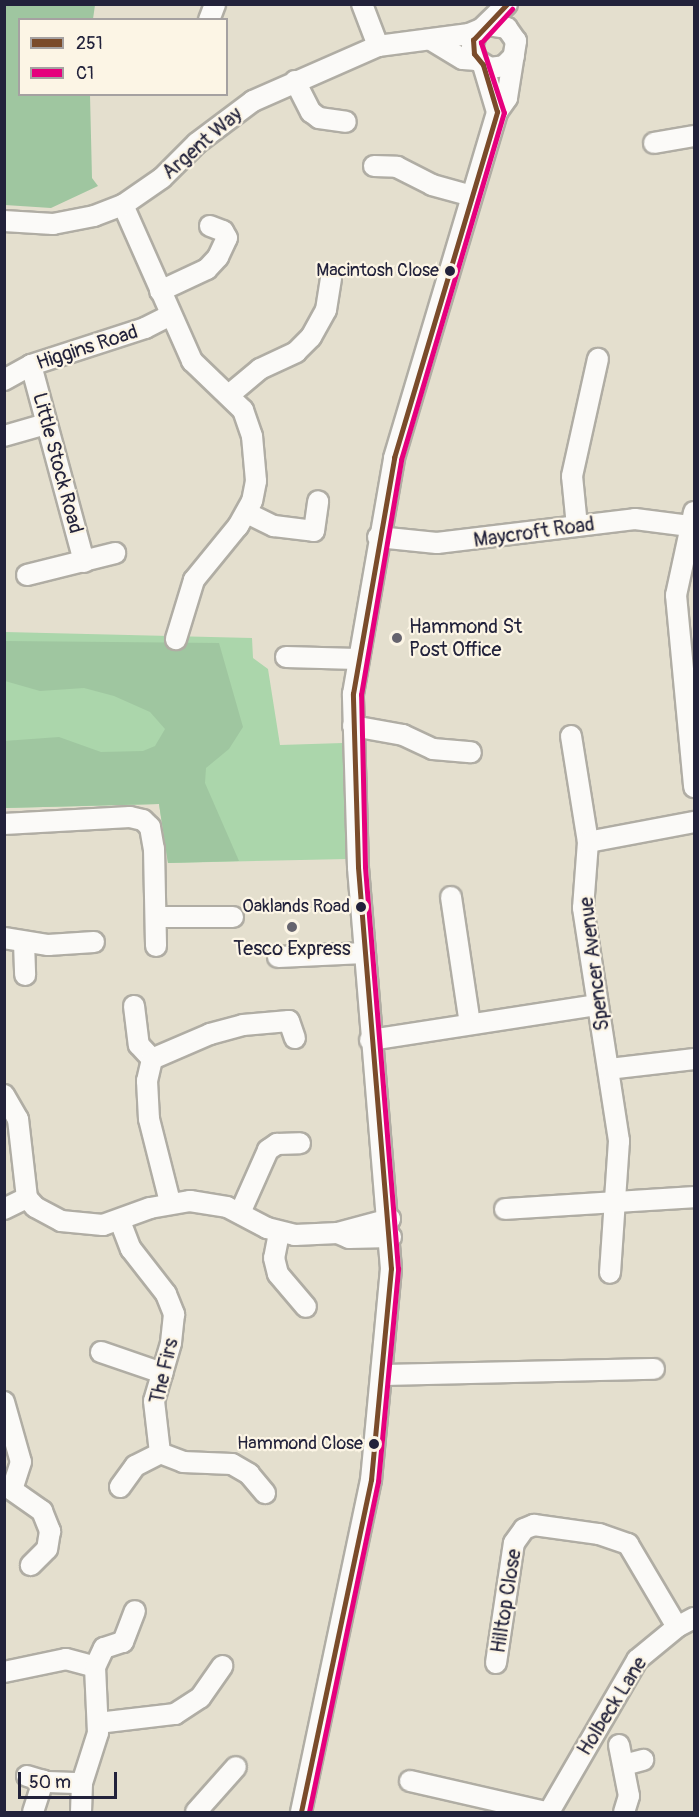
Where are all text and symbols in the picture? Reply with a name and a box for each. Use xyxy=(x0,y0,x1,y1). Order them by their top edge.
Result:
legend xyxy=(18,18,228,96)
text: 251 xyxy=(76,32,103,55)
text: C1 xyxy=(76,62,94,85)
street label: Argent Way xyxy=(157,102,247,184)
place label: Macintosh Close xyxy=(316,260,439,282)
marker: Macintosh Close xyxy=(444,265,456,277)
street label: Higgins Road xyxy=(33,319,141,375)
street label: Little Stock Road xyxy=(28,390,88,536)
street label: Maycroft Road xyxy=(472,512,596,552)
place label: Hammond St Post Office xyxy=(409,614,522,661)
marker: Hammond St Post Office xyxy=(390,631,404,645)
place label: Oaklands Road xyxy=(242,896,350,918)
street label: Spencer Avenue xyxy=(574,896,614,1032)
marker: Oaklands Road xyxy=(355,901,367,913)
marker: Tesco Express xyxy=(285,920,299,934)
place label: Tesco Express xyxy=(233,936,351,960)
street label: The Firs xyxy=(145,1336,183,1406)
place label: Hammond Close xyxy=(237,1433,363,1455)
marker: Hammond Close xyxy=(368,1438,380,1450)
street label: Hilltop Close xyxy=(486,1547,526,1655)
street label: Holbeck Lane xyxy=(572,1652,652,1760)
scale bar xyxy=(21,1760,120,1798)
text: 50 m xyxy=(29,1771,71,1794)

